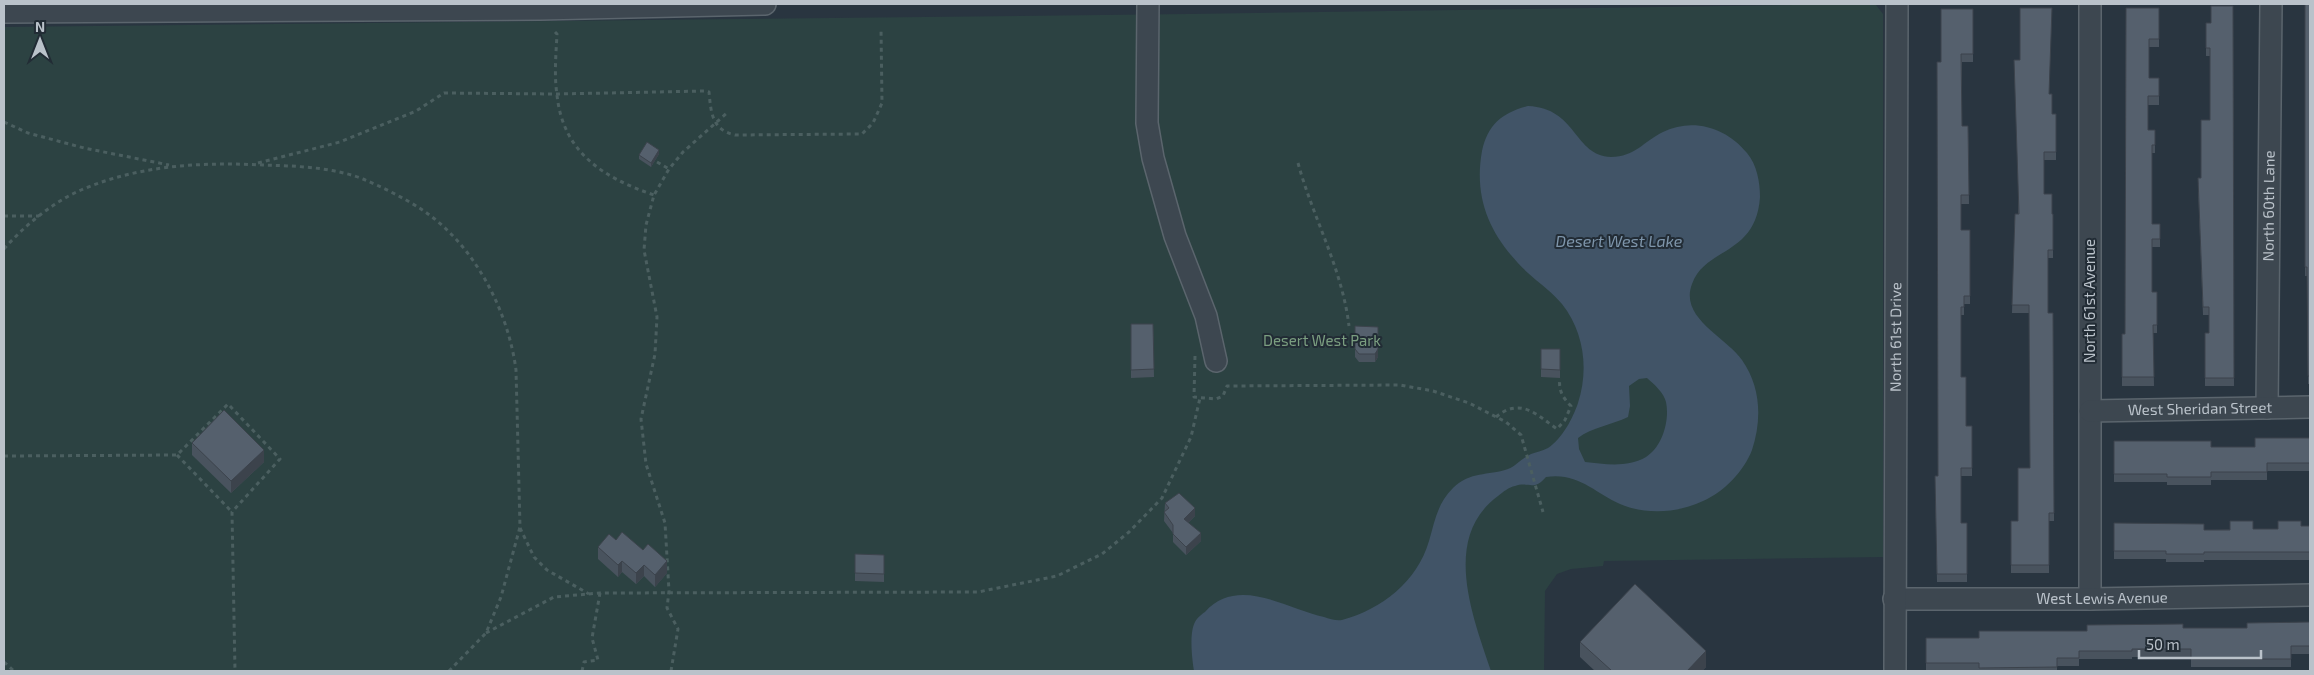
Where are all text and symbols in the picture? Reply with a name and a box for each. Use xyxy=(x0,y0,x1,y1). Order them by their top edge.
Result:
north arrow xyxy=(15,15,65,65)
text: N xyxy=(35,18,45,35)
street label: North 60th Lane xyxy=(2258,150,2278,262)
water label: Desert West Lake xyxy=(1556,231,1683,250)
street label: North 61st Avenue xyxy=(2080,239,2098,363)
street label: North 61st Drive xyxy=(1886,282,1904,392)
park label: Desert West Park xyxy=(1263,331,1381,349)
street label: West Sheridan Street xyxy=(2128,398,2273,418)
street label: West Lewis Avenue xyxy=(2036,588,2168,607)
scale bar xyxy=(2139,628,2262,660)
text: 50 m xyxy=(2146,635,2180,653)

